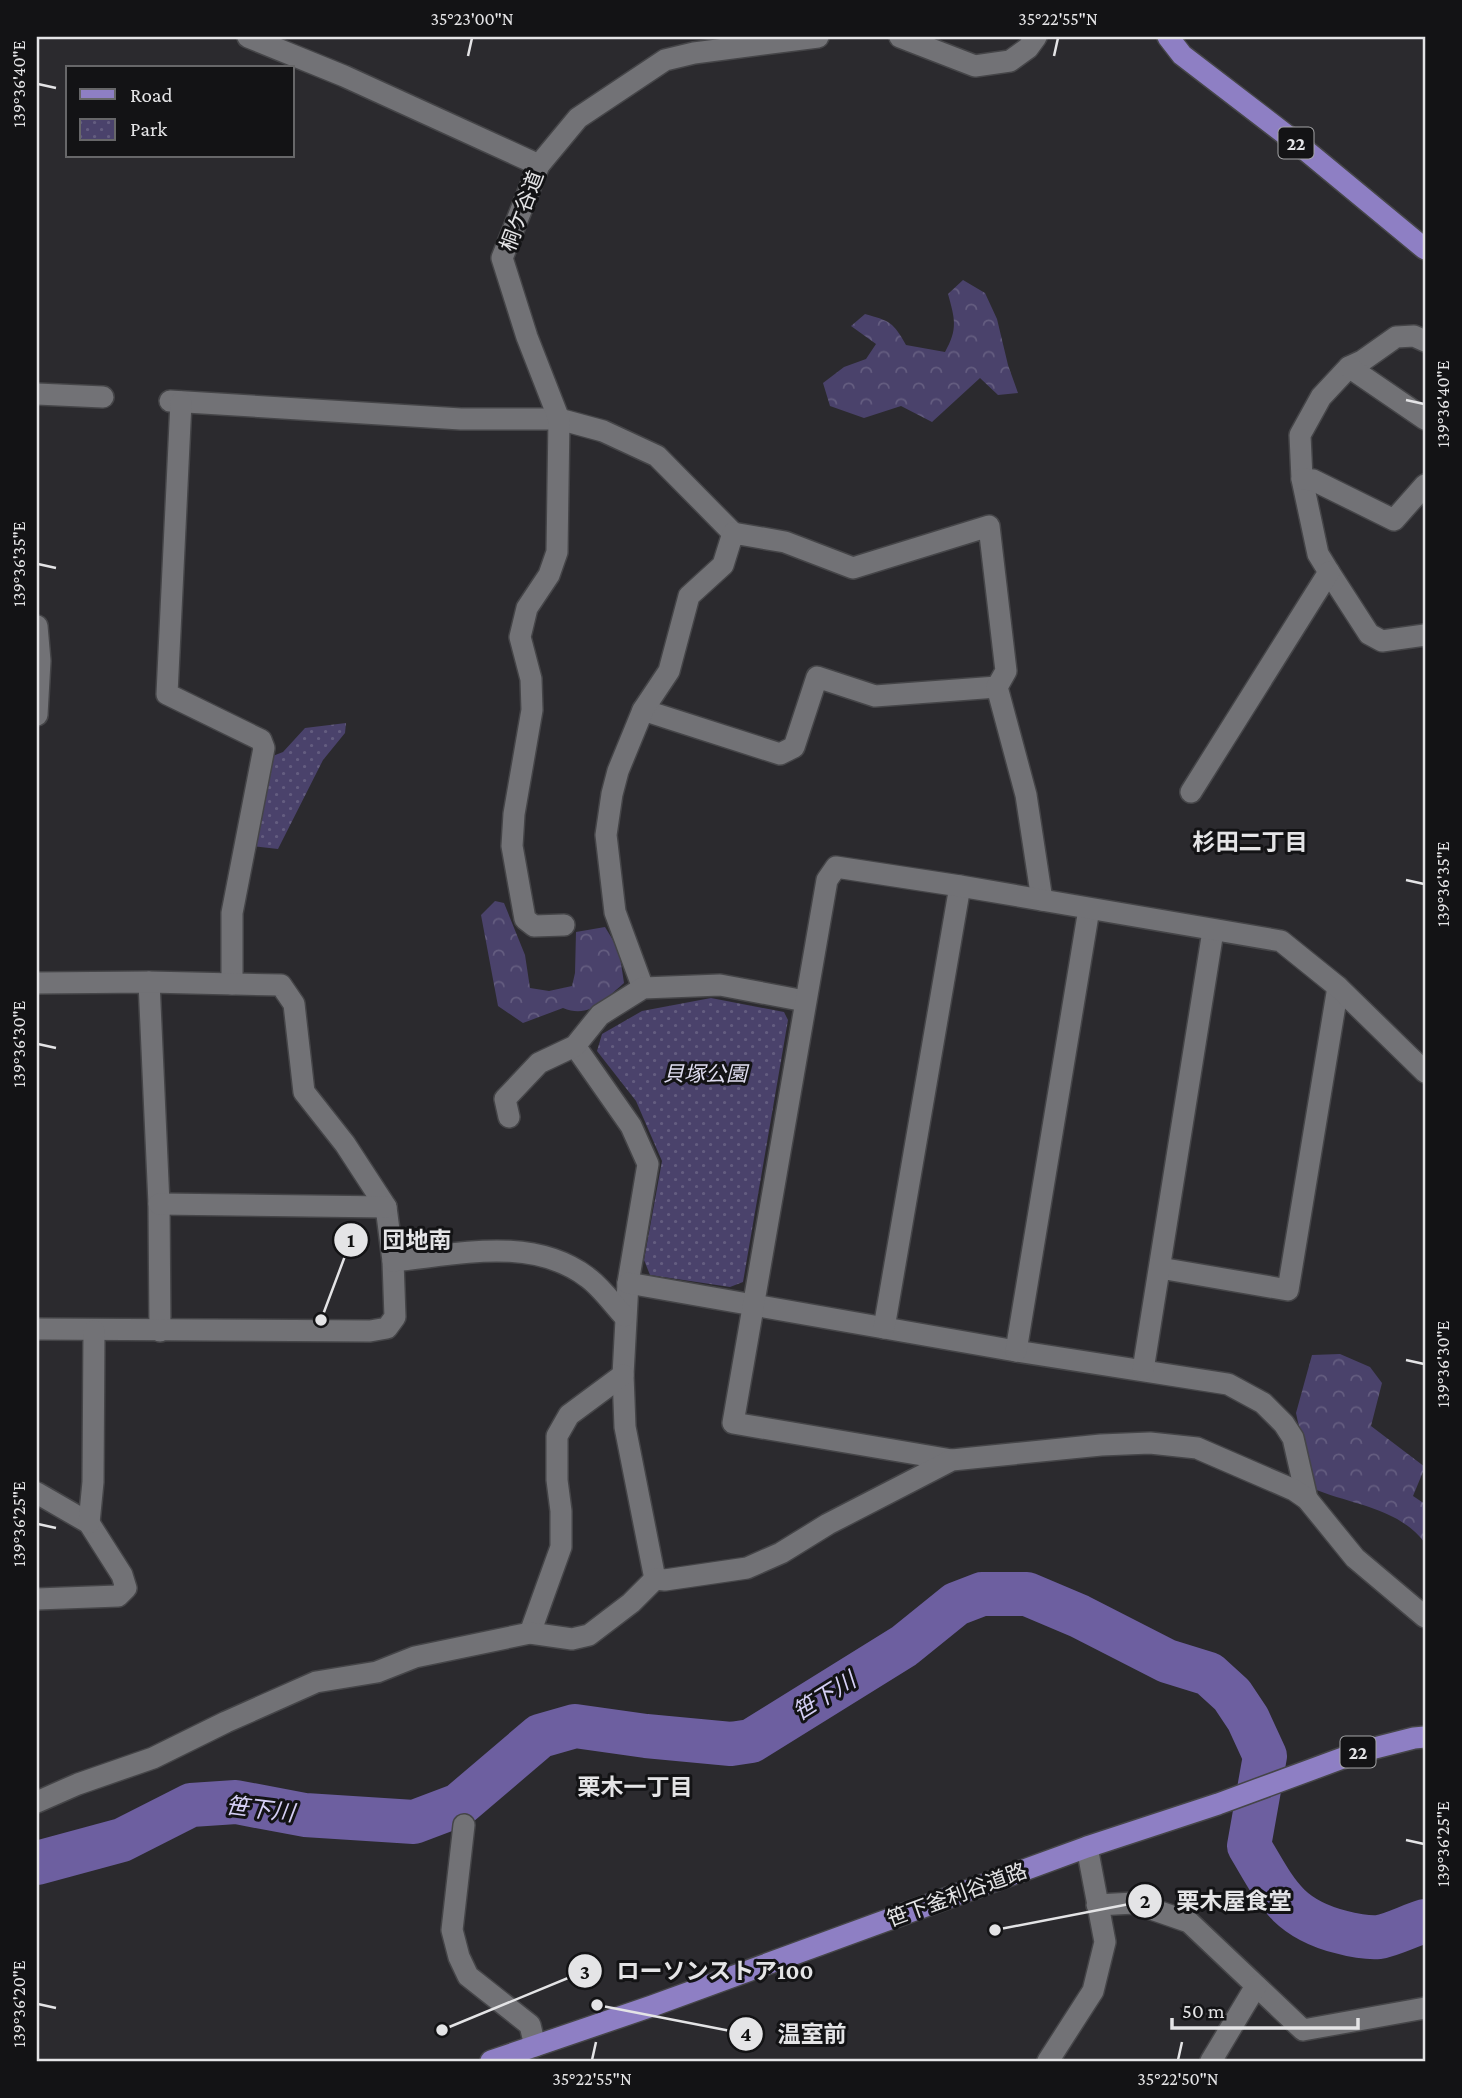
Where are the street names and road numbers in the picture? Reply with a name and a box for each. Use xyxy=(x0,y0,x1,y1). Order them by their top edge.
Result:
road number: 22 xyxy=(1278,127,1314,158)
street label: 桐ケ谷道 xyxy=(496,167,548,255)
road number: 22 xyxy=(1340,1736,1376,1768)
street label: 笹下釜利谷道路 xyxy=(884,1859,1030,1931)

